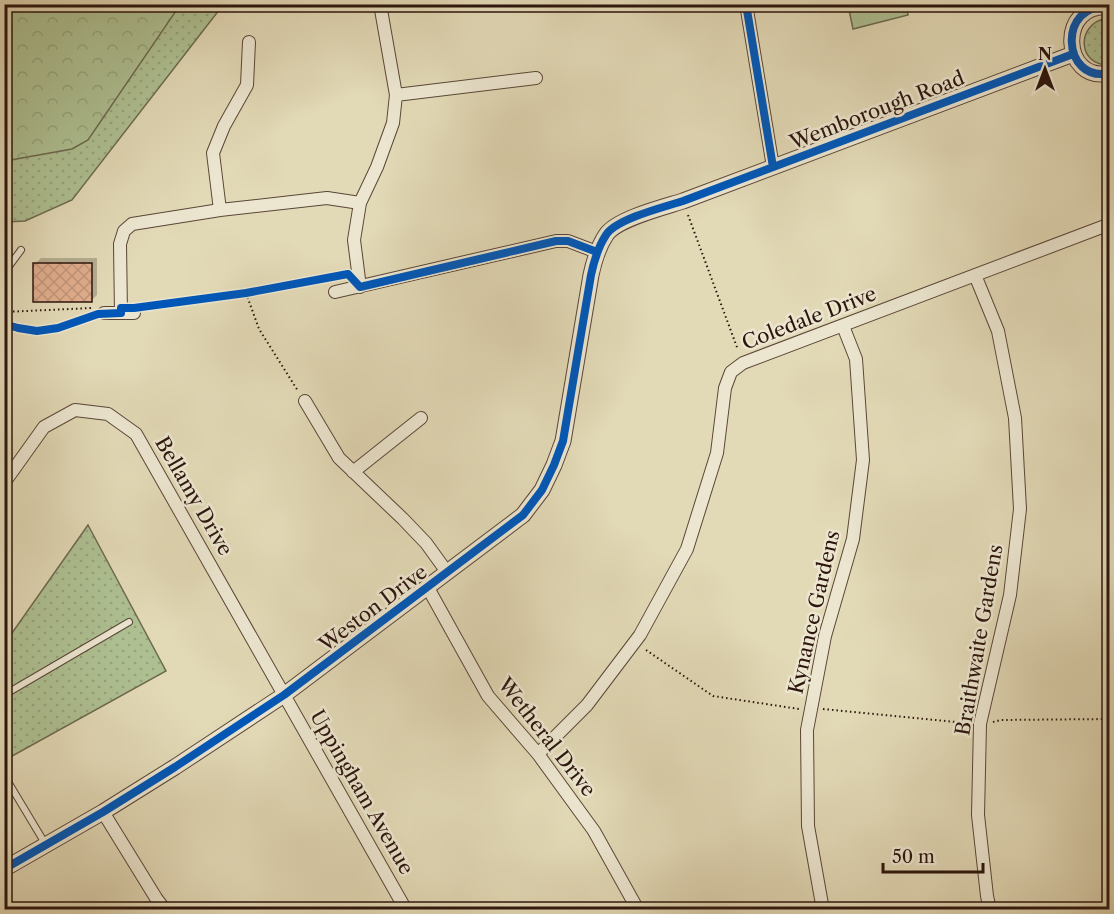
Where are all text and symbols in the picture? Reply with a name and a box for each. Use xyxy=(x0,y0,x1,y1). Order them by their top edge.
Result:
north arrow xyxy=(1015,39,1075,99)
text: N xyxy=(1038,44,1052,64)
street label: Wemborough Road xyxy=(785,66,968,155)
street label: Coledale Drive xyxy=(738,281,880,355)
street label: Bellamy Drive xyxy=(150,432,238,560)
street label: Kynance Gardens xyxy=(784,528,844,696)
street label: Braithwaite Gardens xyxy=(950,543,1008,737)
street label: Weston Drive xyxy=(313,560,432,657)
street label: Wetheral Drive xyxy=(493,672,601,801)
street label: Uppingham Avenue xyxy=(305,705,419,879)
scale bar xyxy=(883,836,984,874)
text: 50 m xyxy=(892,846,935,868)

